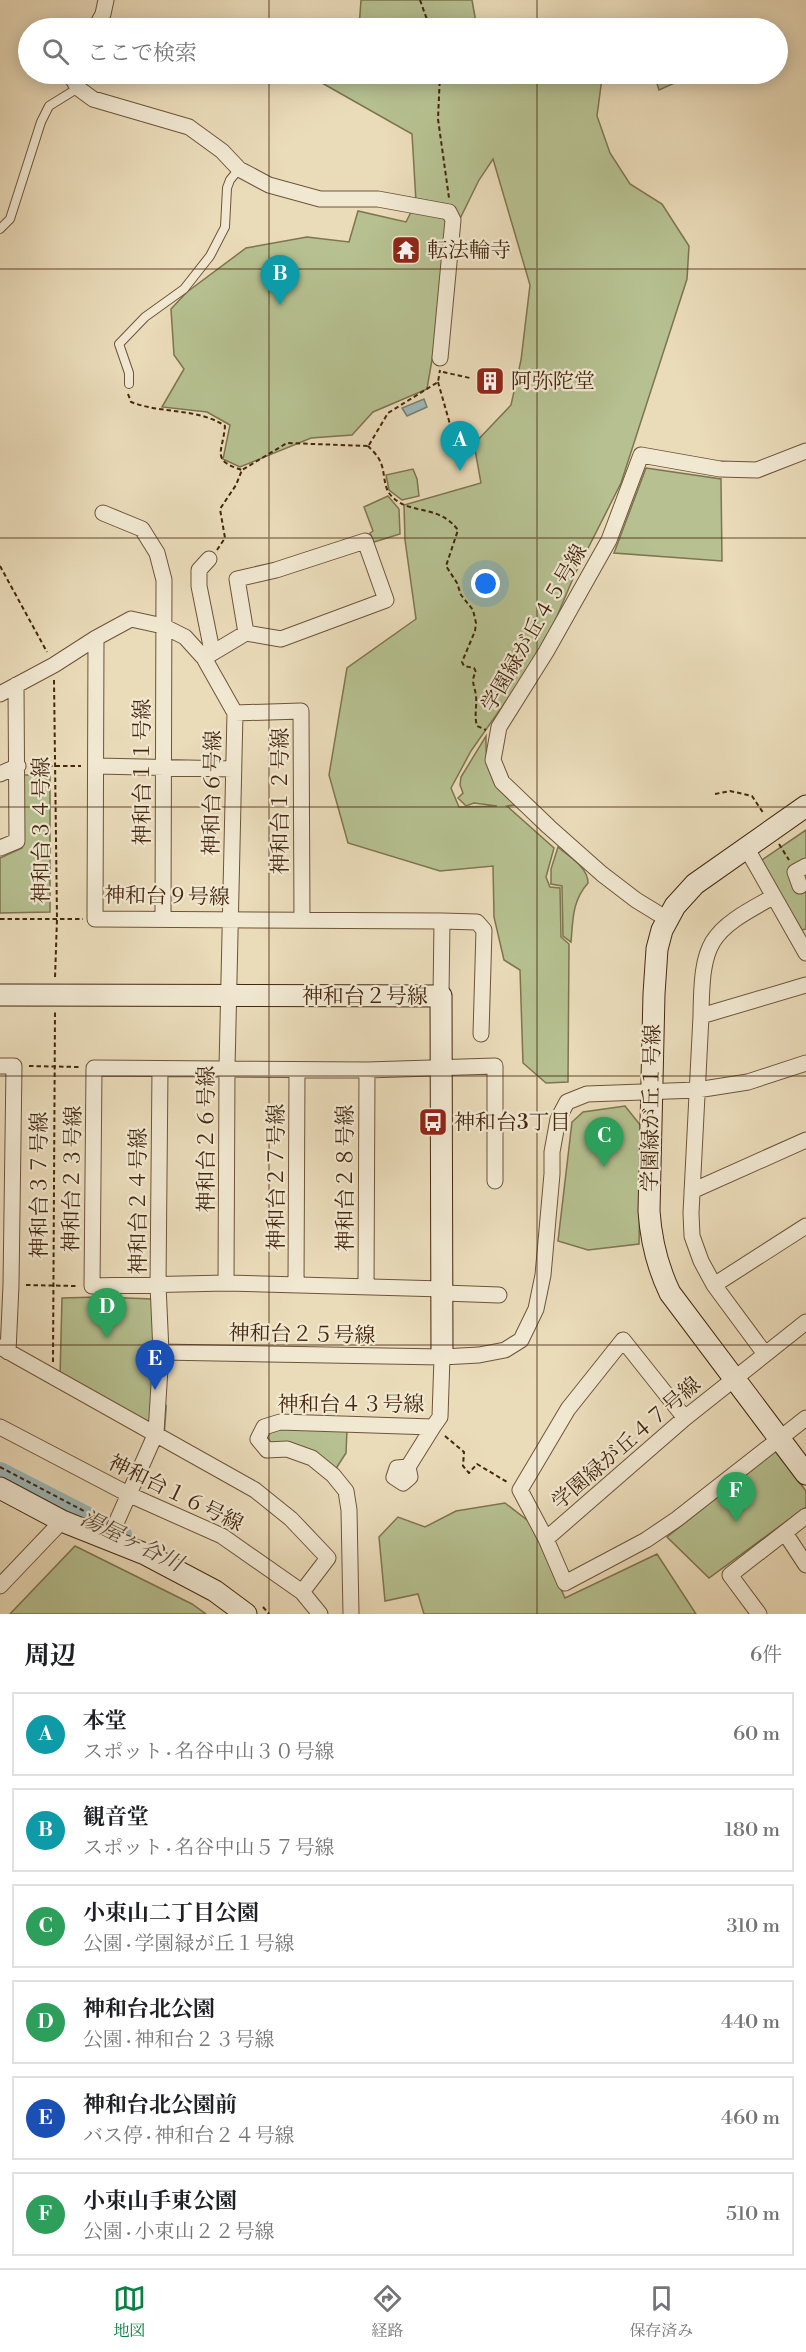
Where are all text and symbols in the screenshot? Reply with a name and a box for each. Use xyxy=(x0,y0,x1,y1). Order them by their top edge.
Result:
search box xyxy=(18,18,788,84)
icon: search xyxy=(39,35,72,68)
text: ここで検索 xyxy=(87,40,197,67)
temple icon: 転法輪寺 xyxy=(390,234,422,266)
place label: 転法輪寺 xyxy=(427,238,511,264)
pin: B xyxy=(260,256,300,305)
building icon: 阿弥陀堂 xyxy=(474,365,506,397)
place label: 阿弥陀堂 xyxy=(511,369,595,395)
pin: A xyxy=(440,422,480,471)
street label: 学園緑が丘４５号線 xyxy=(476,540,593,717)
your location xyxy=(471,569,500,598)
street label: 神和台１１号線 xyxy=(130,699,156,846)
street label: 神和台１２号線 xyxy=(268,728,294,875)
street label: 神和台６号線 xyxy=(199,730,227,856)
street label: 神和台３４号線 xyxy=(29,757,55,904)
street label: 神和台９号線 xyxy=(104,883,230,911)
street label: 神和台２号線 xyxy=(302,984,428,1010)
street label: 学園緑が丘１号線 xyxy=(638,1024,666,1192)
street label: 神和台２６号線 xyxy=(194,1066,220,1213)
street label: 神和台２７号線 xyxy=(264,1104,290,1251)
street label: 神和台２３号線 xyxy=(59,1105,87,1253)
street label: 神和台２８号線 xyxy=(333,1105,359,1252)
bus stop icon: 神和台3丁目 xyxy=(417,1106,449,1138)
place label: 神和台3丁目 xyxy=(454,1110,571,1136)
street label: 神和台３７号線 xyxy=(27,1112,53,1259)
pin: C xyxy=(584,1118,624,1167)
street label: 神和台２４号線 xyxy=(126,1128,152,1275)
pin: D xyxy=(88,1288,126,1338)
street label: 神和台２５号線 xyxy=(228,1321,376,1349)
pin: E xyxy=(136,1340,174,1390)
street label: 学園緑が丘４７号線 xyxy=(547,1372,707,1516)
street label: 神和台４３号線 xyxy=(278,1392,425,1418)
street label: 神和台１６号線 xyxy=(104,1450,247,1538)
pin: F xyxy=(716,1472,756,1522)
water label: 湯屋ヶ谷川 xyxy=(76,1505,188,1578)
text: 周辺 xyxy=(24,1640,76,1672)
text: 6件 xyxy=(750,1643,782,1668)
text: 本堂 xyxy=(83,1708,127,1735)
text: A xyxy=(38,1722,53,1747)
text: 60 m xyxy=(733,1722,780,1747)
text: スポット · 名谷中山３０号線 xyxy=(83,1740,335,1765)
text: 観音堂 xyxy=(83,1804,149,1831)
text: B xyxy=(38,1818,53,1843)
text: 180 m xyxy=(725,1818,780,1843)
text: スポット · 名谷中山５７号線 xyxy=(83,1836,335,1861)
text: 小束山二丁目公園 xyxy=(83,1900,259,1927)
text: C xyxy=(38,1914,53,1939)
text: 310 m xyxy=(727,1914,780,1939)
text: 公園 · 学園緑が丘１号線 xyxy=(83,1932,295,1957)
text: 神和台北公園 xyxy=(83,1996,215,2023)
text: D xyxy=(38,2010,53,2035)
text: 440 m xyxy=(721,2010,780,2035)
text: 公園 · 神和台２３号線 xyxy=(83,2028,275,2053)
text: 神和台北公園前 xyxy=(83,2092,237,2119)
text: E xyxy=(39,2106,52,2131)
text: 460 m xyxy=(721,2106,780,2131)
text: バス停 · 神和台２４号線 xyxy=(83,2124,295,2149)
text: 小束山手東公園 xyxy=(83,2188,237,2215)
text: F xyxy=(38,2202,53,2227)
text: 510 m xyxy=(726,2202,780,2227)
text: 公園 · 小束山２２号線 xyxy=(83,2220,275,2245)
tab: 地図 xyxy=(113,2282,146,2341)
tab: 経路 xyxy=(371,2282,404,2341)
tab: 保存済み xyxy=(629,2282,693,2341)

